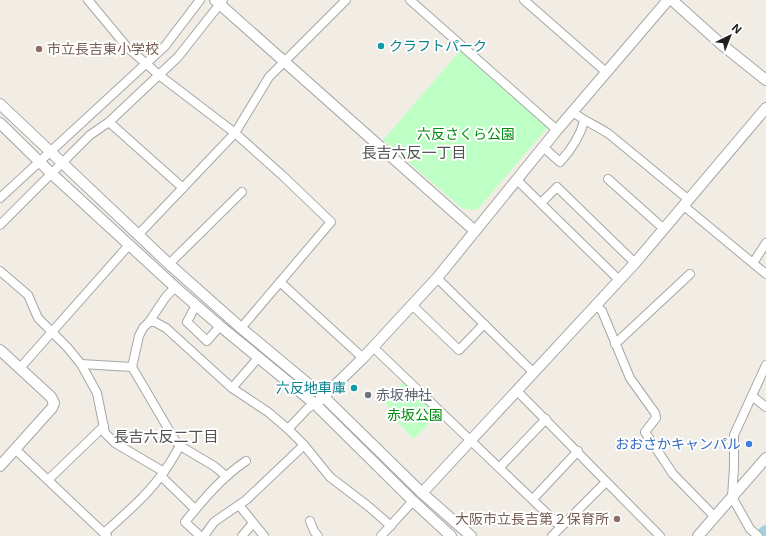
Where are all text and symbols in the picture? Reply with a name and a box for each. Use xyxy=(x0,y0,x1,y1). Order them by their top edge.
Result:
north arrow xyxy=(710,16,750,56)
text: N xyxy=(729,21,745,37)
place label: クラフトパーク xyxy=(389,37,487,54)
place label: 市立長吉東小学校 xyxy=(47,40,159,57)
marker: クラフトパーク xyxy=(376,41,386,51)
marker: 市立長吉東小学校 xyxy=(34,44,44,54)
park label: 六反さくら公園 xyxy=(417,125,515,142)
district label: 長吉六反一丁目 xyxy=(361,143,467,162)
place label: 六反地車庫 xyxy=(276,379,346,396)
marker: 六反地車庫 xyxy=(349,383,359,393)
place label: 赤坂神社 xyxy=(376,386,432,403)
marker: 赤坂神社 xyxy=(363,390,373,400)
park label: 赤坂公園 xyxy=(387,406,443,423)
district label: 長吉六反二丁目 xyxy=(113,427,219,446)
place label: おおさかキャンパル xyxy=(615,435,741,452)
marker: おおさかキャンパル xyxy=(744,439,754,449)
place label: 大阪市立長吉第２保育所 xyxy=(455,510,609,527)
marker: 大阪市立長吉第２保育所 xyxy=(612,514,622,524)

